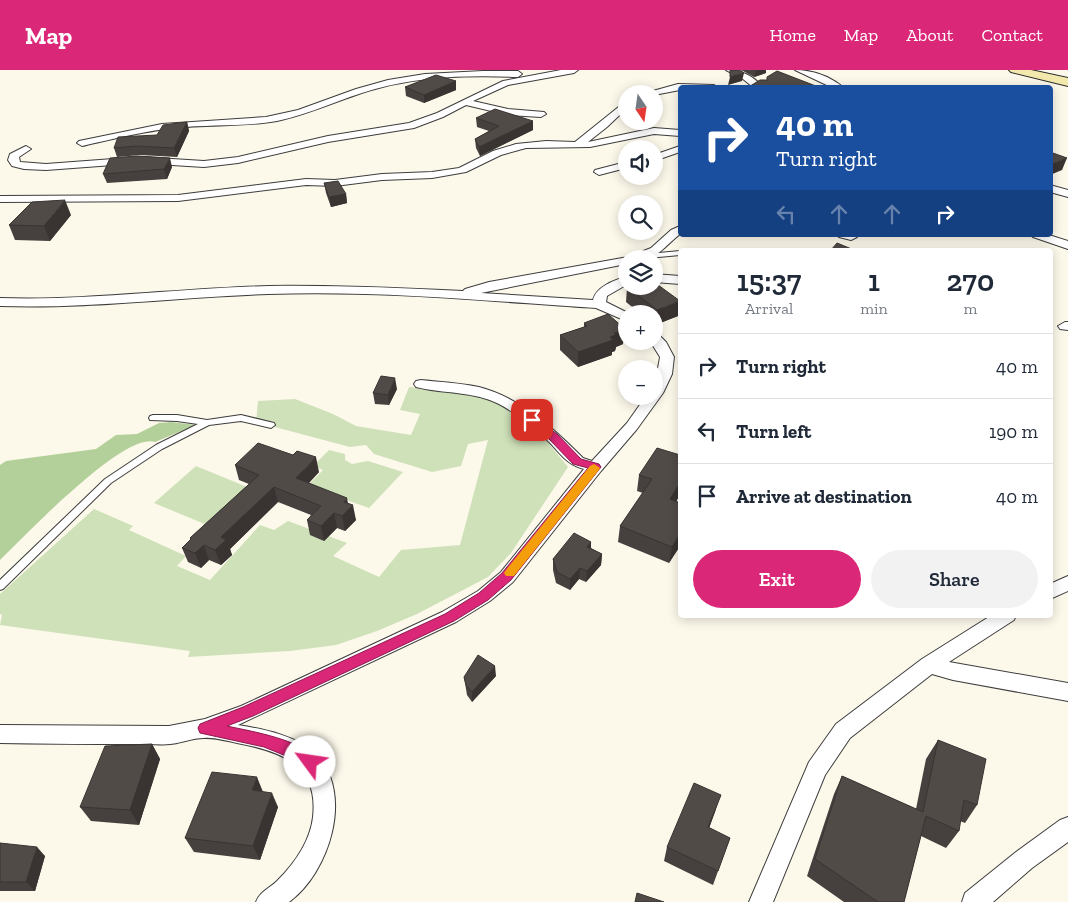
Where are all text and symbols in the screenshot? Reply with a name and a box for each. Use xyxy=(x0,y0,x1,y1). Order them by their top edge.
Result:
text: Map xyxy=(25,21,72,50)
text: Home xyxy=(769,24,816,46)
text: Map xyxy=(844,24,878,46)
text: About xyxy=(906,24,953,46)
text: Contact xyxy=(981,24,1043,46)
north arrow xyxy=(618,85,662,130)
map controls xyxy=(618,85,663,405)
text: 40 m xyxy=(776,103,853,145)
icon: right xyxy=(693,105,758,170)
button: sound xyxy=(618,140,663,185)
text: Turn right xyxy=(776,145,877,172)
button: search xyxy=(618,195,663,240)
icon: left xyxy=(772,200,800,228)
icon: ahead xyxy=(825,200,853,228)
icon: ahead xyxy=(878,200,906,228)
icon: right xyxy=(931,200,959,228)
button: layers xyxy=(618,250,663,295)
text: 15:37 xyxy=(737,263,801,299)
text: 1 xyxy=(868,263,880,299)
text: 270 xyxy=(946,263,994,299)
text: Arrival xyxy=(745,299,793,318)
text: min xyxy=(860,299,888,318)
text: m xyxy=(963,299,977,318)
button: + xyxy=(618,305,663,350)
icon: right xyxy=(693,352,721,380)
text: Turn right xyxy=(736,355,826,378)
text: 40 m xyxy=(996,355,1038,378)
button: − xyxy=(618,360,663,405)
pin xyxy=(511,399,553,441)
icon: arrive xyxy=(518,406,546,434)
icon: left xyxy=(693,417,721,445)
text: Turn left xyxy=(736,420,811,443)
text: 190 m xyxy=(989,420,1038,443)
icon: arrive xyxy=(693,482,721,510)
text: Arrive at destination xyxy=(736,485,912,508)
text: 40 m xyxy=(996,485,1038,508)
button: Exit xyxy=(693,550,861,608)
button: Share xyxy=(871,550,1038,608)
position arrow xyxy=(283,735,335,787)

